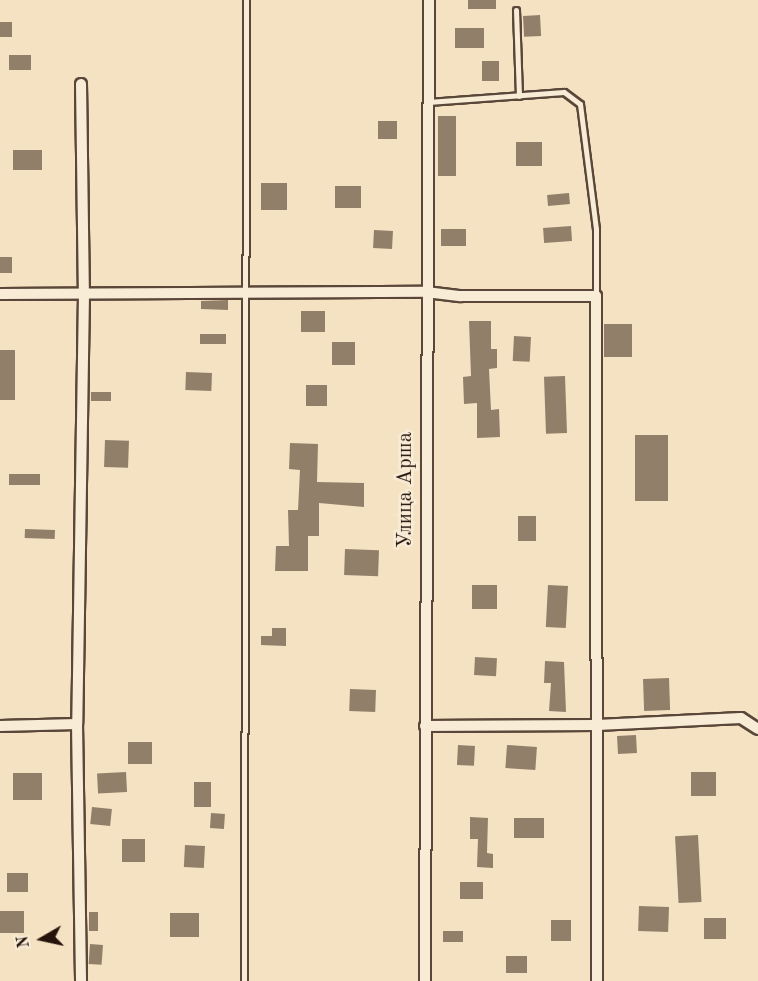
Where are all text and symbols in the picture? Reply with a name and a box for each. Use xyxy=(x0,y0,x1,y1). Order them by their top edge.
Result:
street label: Улица Арша xyxy=(393,432,419,548)
north arrow xyxy=(12,909,72,969)
text: N xyxy=(15,935,33,949)

